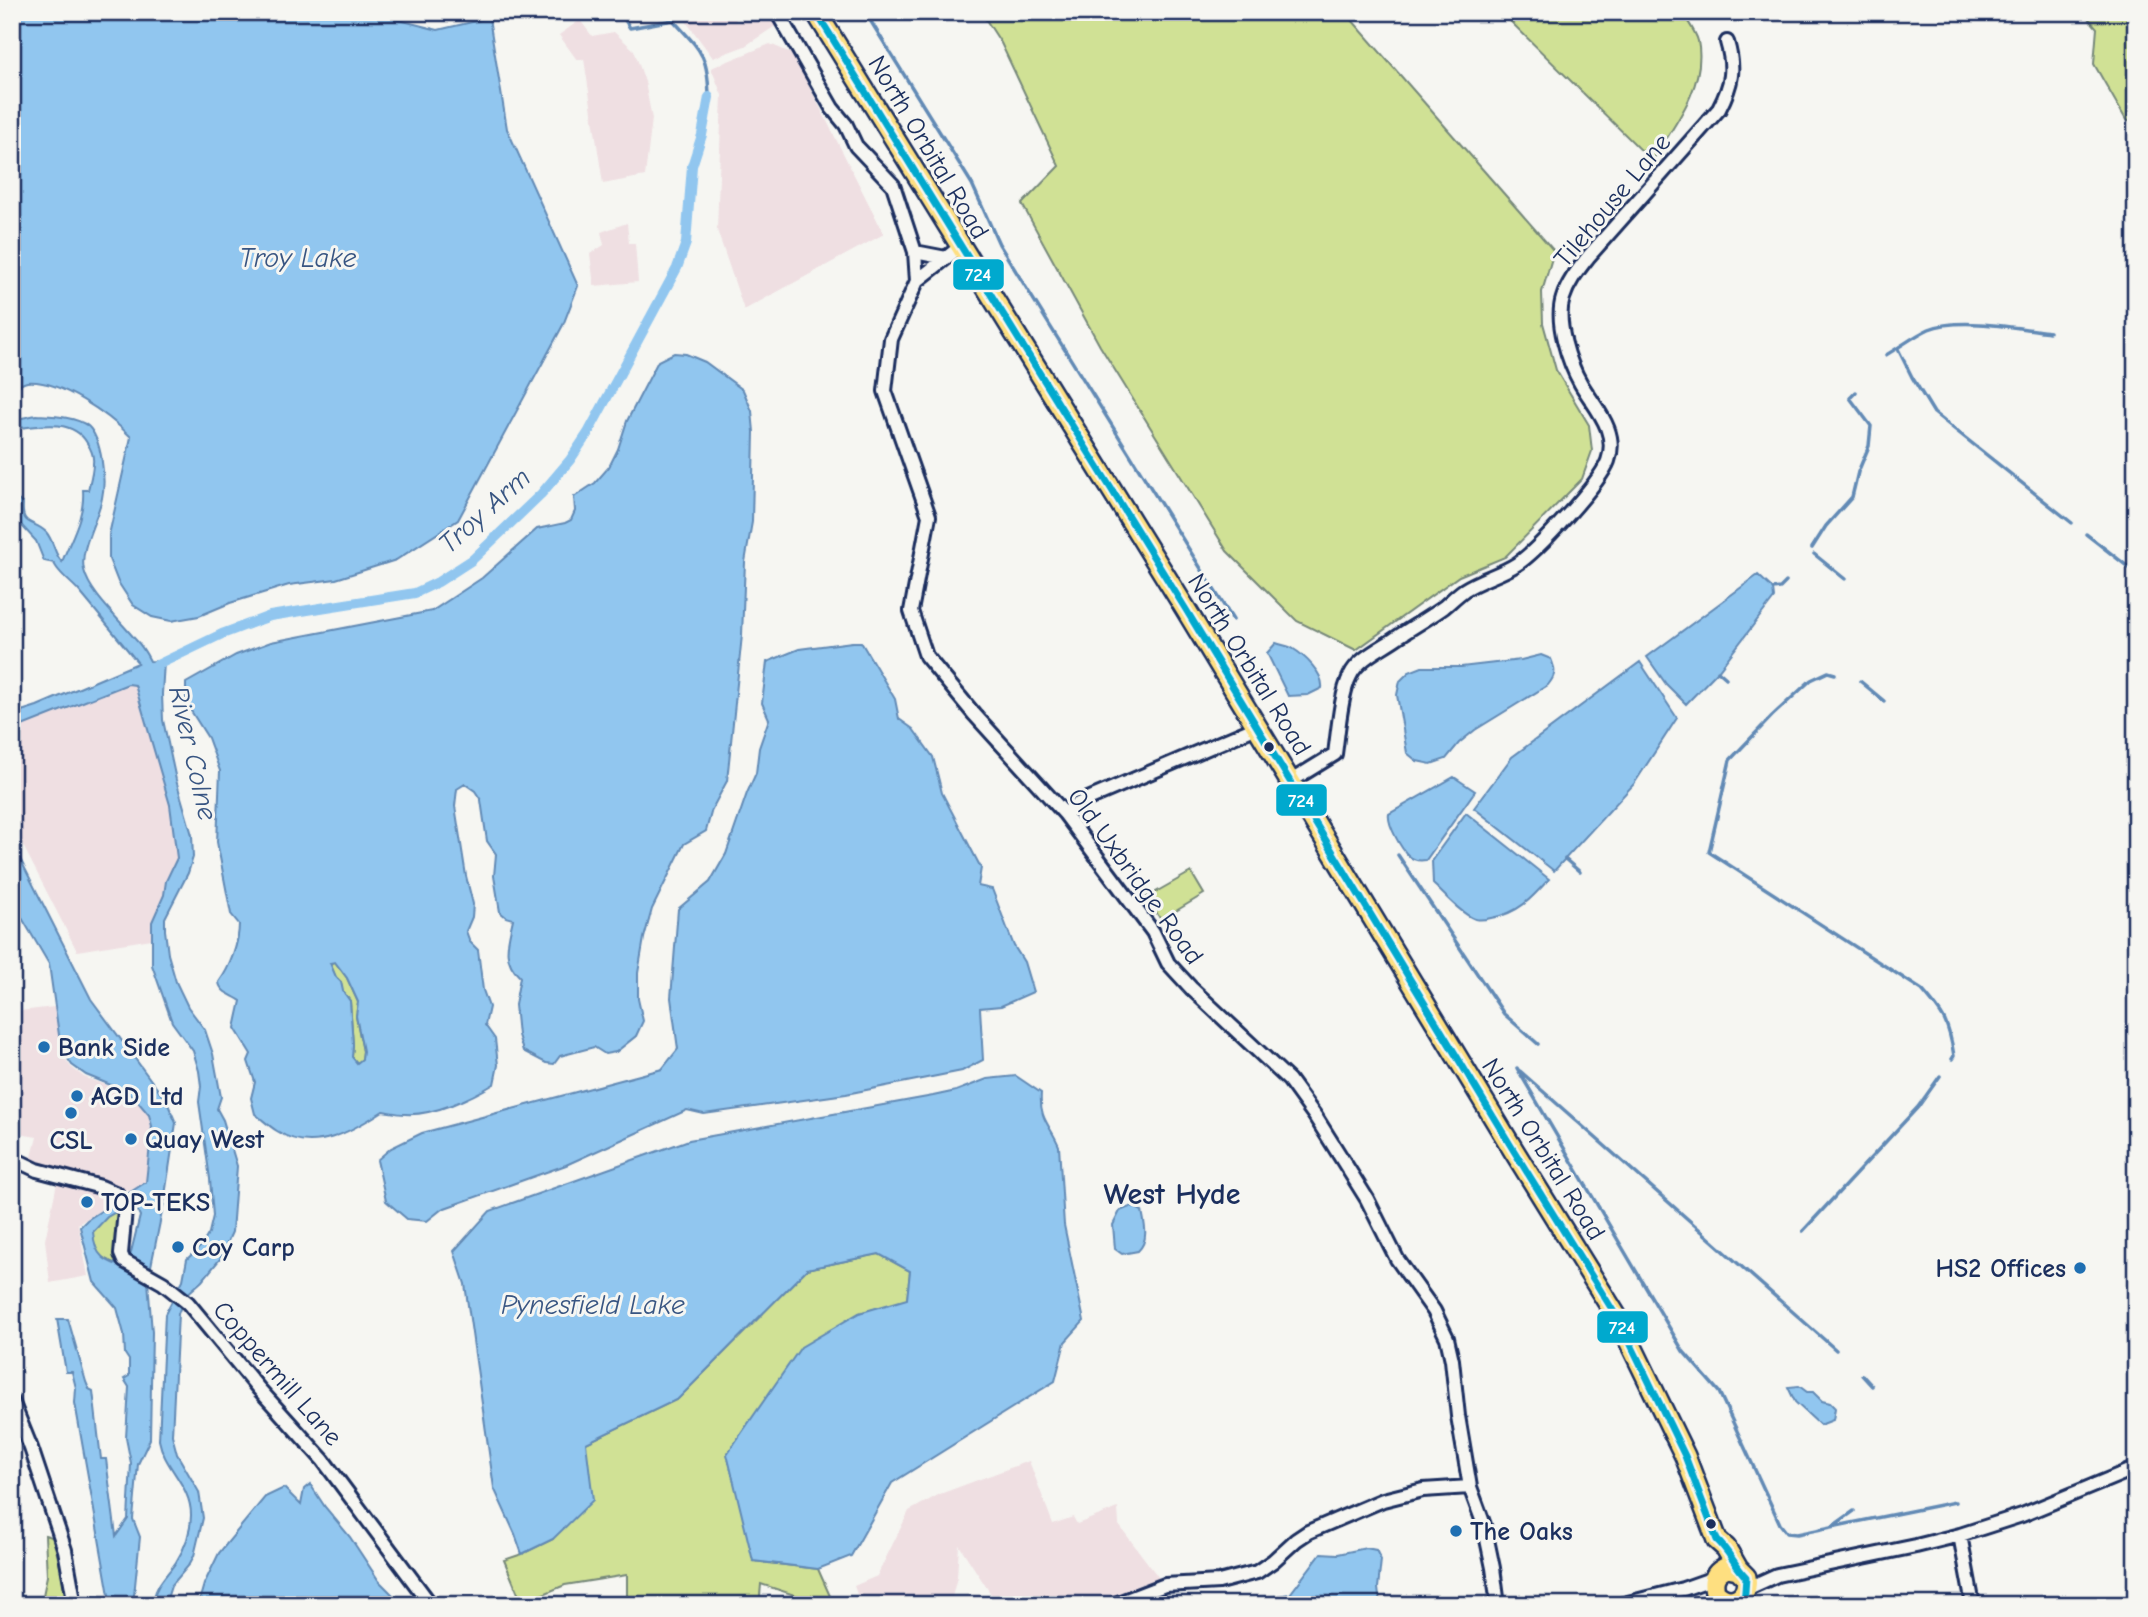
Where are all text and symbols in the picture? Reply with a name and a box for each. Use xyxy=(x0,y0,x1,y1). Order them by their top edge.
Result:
street label: North Orbital Road xyxy=(862,50,995,245)
street label: Tilehouse Lane xyxy=(1548,128,1677,273)
water label: Troy Lake xyxy=(239,242,357,274)
line badge: 724 xyxy=(952,258,1005,291)
text: 724 xyxy=(965,264,991,286)
water label: Troy Arm xyxy=(432,461,537,560)
street label: North Orbital Road xyxy=(1181,568,1317,761)
water label: River Colne xyxy=(162,683,224,824)
unlabelled marker xyxy=(1262,740,1276,754)
street label: Old Uxbridge Road xyxy=(1061,783,1209,971)
line badge: 724 xyxy=(1275,783,1328,817)
text: 724 xyxy=(1288,790,1314,812)
place label: Bank Side xyxy=(58,1033,170,1063)
marker: Bank Side xyxy=(36,1039,52,1055)
street label: North Orbital Road xyxy=(1475,1053,1611,1246)
place label: AGD Ltd xyxy=(91,1082,183,1112)
marker: AGD Ltd xyxy=(69,1088,85,1104)
marker: CSL xyxy=(63,1105,79,1121)
place label: Quay West xyxy=(145,1125,264,1155)
place label: CSL xyxy=(49,1126,93,1156)
marker: Quay West xyxy=(123,1131,139,1147)
district label: West Hyde xyxy=(1104,1177,1240,1212)
place label: TOP-TEKS xyxy=(101,1188,210,1218)
marker: TOP-TEKS xyxy=(79,1194,95,1210)
place label: Coy Carp xyxy=(192,1233,295,1263)
marker: Coy Carp xyxy=(170,1239,186,1255)
place label: HS2 Offices xyxy=(1935,1254,2066,1284)
marker: HS2 Offices xyxy=(2072,1260,2088,1276)
water label: Pynesfield Lake xyxy=(501,1289,685,1321)
street label: Coppermill Lane xyxy=(206,1295,348,1452)
line badge: 724 xyxy=(1596,1310,1649,1344)
text: 724 xyxy=(1609,1317,1635,1339)
place label: The Oaks xyxy=(1470,1517,1573,1547)
unlabelled marker xyxy=(1704,1517,1718,1531)
marker: The Oaks xyxy=(1448,1523,1464,1539)

